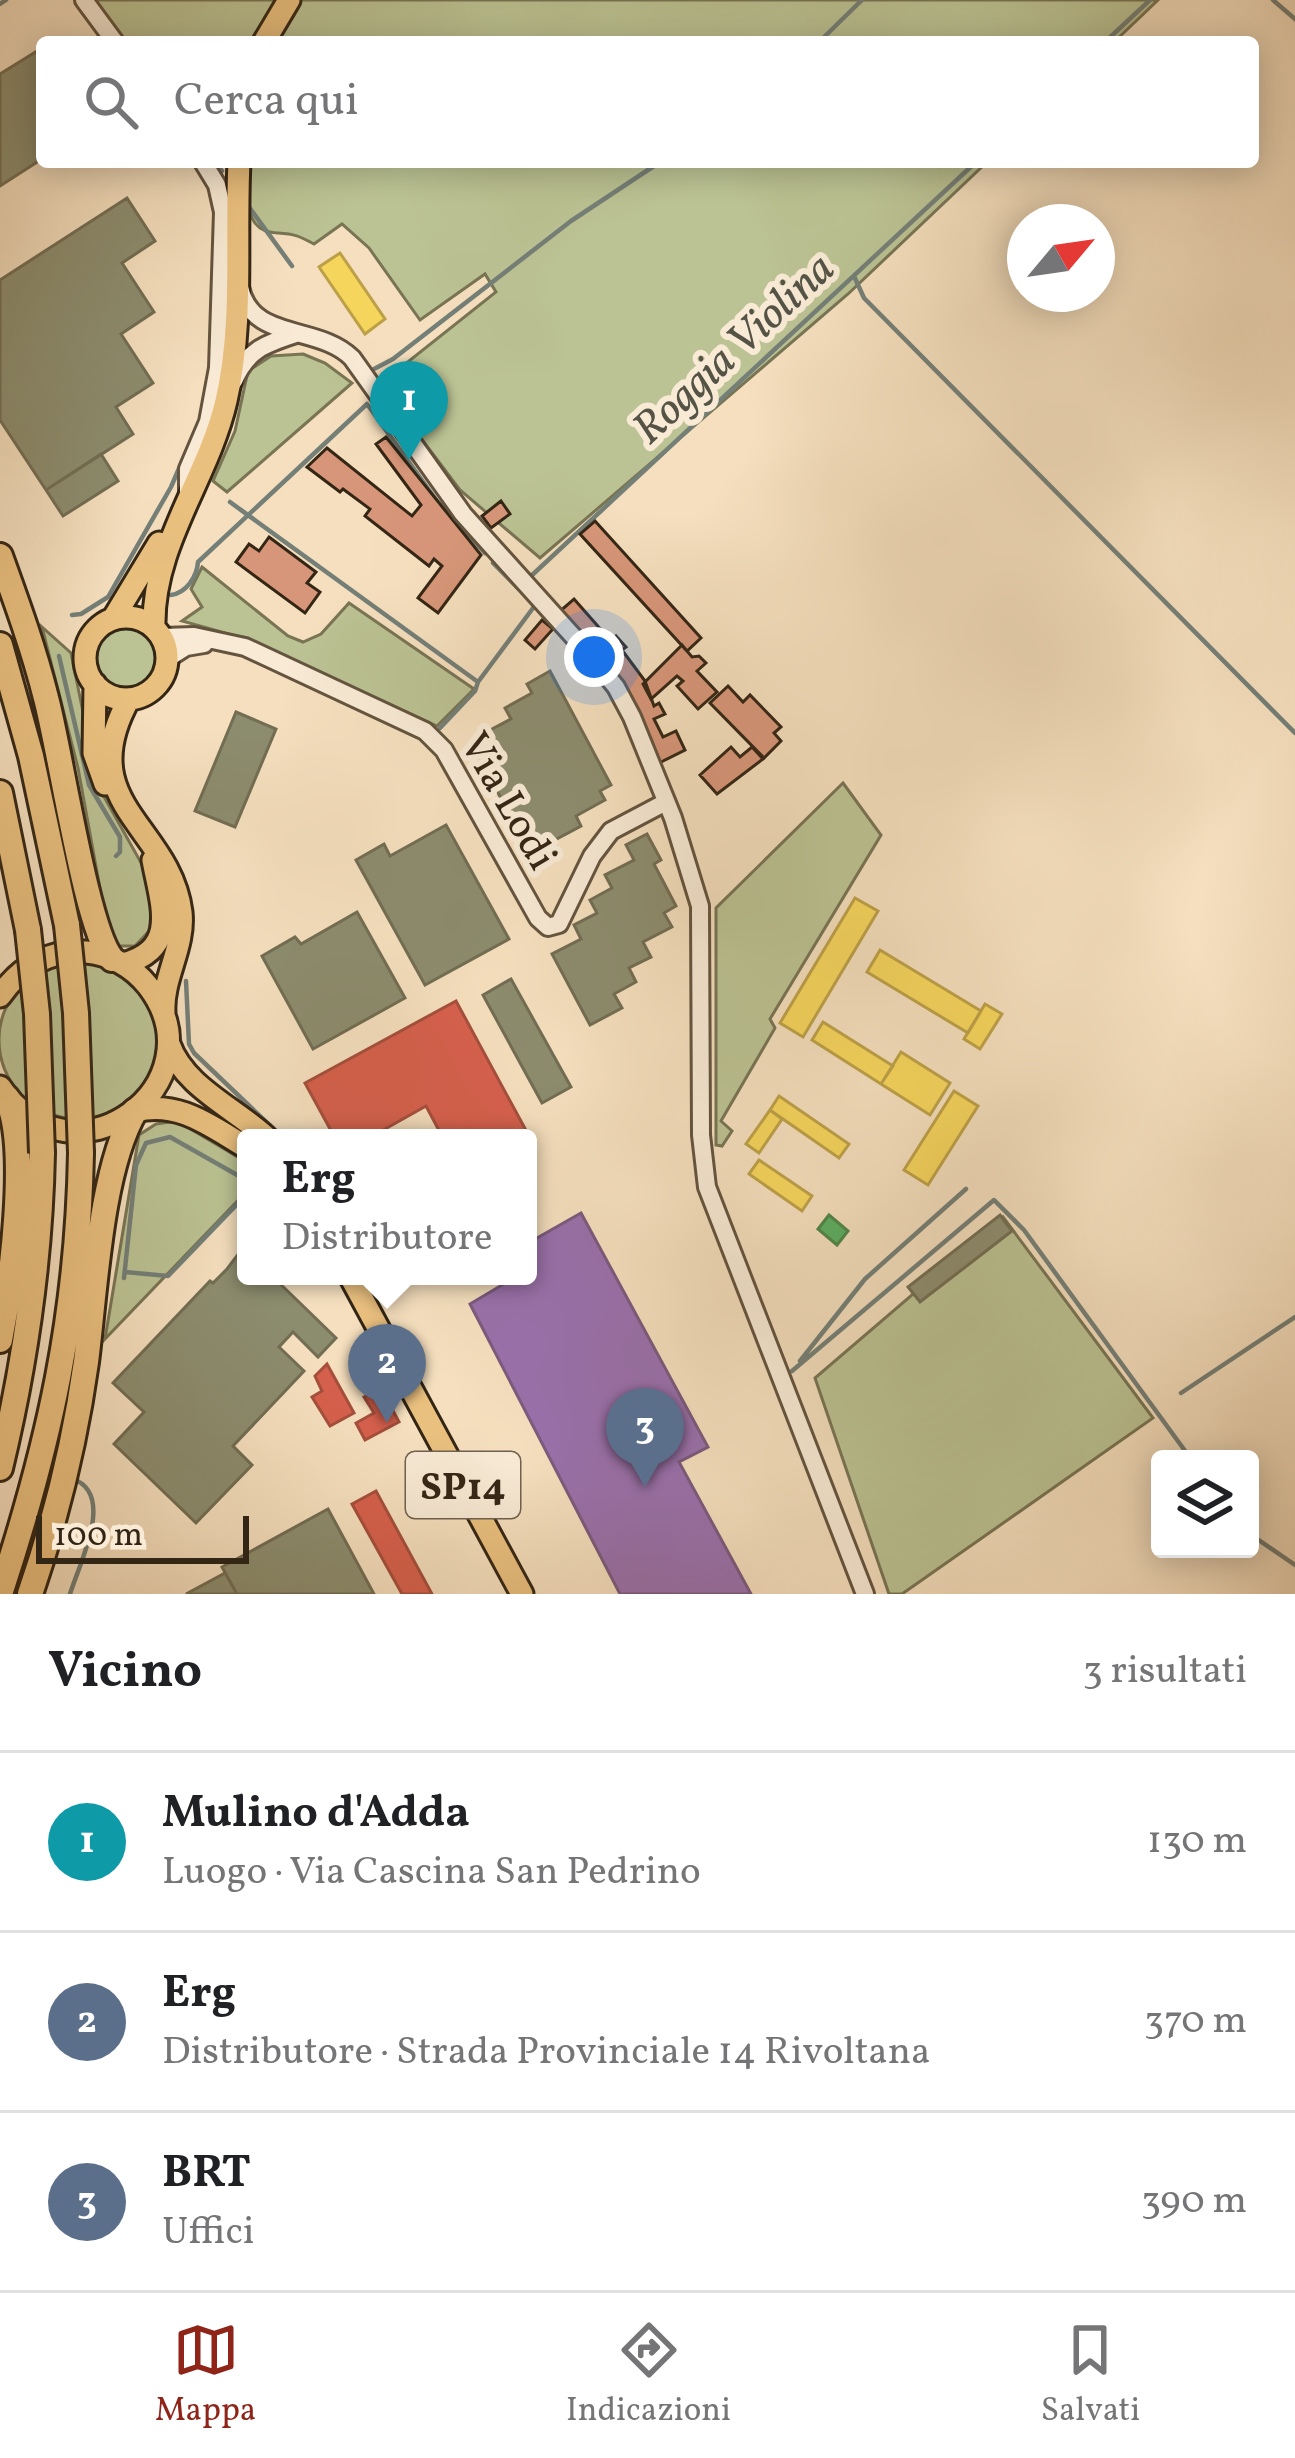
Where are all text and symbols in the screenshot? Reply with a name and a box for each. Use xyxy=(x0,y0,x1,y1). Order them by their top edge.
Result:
search box xyxy=(36,36,1259,168)
icon: search xyxy=(78,69,144,135)
text: Cerca qui xyxy=(174,71,359,134)
north arrow xyxy=(1007,204,1115,312)
water label: Roggia Violina xyxy=(620,240,850,461)
pin: 1 xyxy=(370,361,448,460)
your location xyxy=(564,627,624,687)
street label: Via Lodi xyxy=(443,722,569,882)
popup xyxy=(237,1129,537,1285)
text: Erg xyxy=(282,1149,356,1212)
text: Distributore xyxy=(282,1212,492,1266)
pin: 2 xyxy=(348,1324,426,1423)
pin: 3 xyxy=(606,1388,684,1487)
map controls xyxy=(1151,1450,1259,1558)
button: layers xyxy=(1151,1450,1259,1558)
road number: SP14 xyxy=(406,1452,520,1518)
scale bar xyxy=(36,1510,249,1563)
text: 100 m xyxy=(54,1514,143,1560)
text: Vicino xyxy=(48,1637,202,1708)
text: 3 risultati xyxy=(1083,1645,1247,1699)
text: Mulino d'Adda xyxy=(162,1783,470,1846)
text: 1 xyxy=(79,1815,95,1869)
text: 130 m xyxy=(1147,1815,1247,1869)
text: Luogo · Via Cascina San Pedrino xyxy=(162,1846,701,1900)
text: Erg xyxy=(162,1963,236,2026)
text: 2 xyxy=(77,1995,97,2049)
text: 370 m xyxy=(1144,1995,1247,2049)
text: Distributore · Strada Provinciale 14 Rivoltana xyxy=(162,2026,931,2080)
text: BRT xyxy=(162,2143,251,2206)
text: 3 xyxy=(77,2175,97,2229)
text: 390 m xyxy=(1141,2175,1247,2229)
text: Uffici xyxy=(162,2206,255,2260)
tab: Mappa xyxy=(155,2317,256,2435)
tab: Indicazioni xyxy=(566,2317,731,2435)
tab: Salvati xyxy=(1041,2317,1140,2435)

